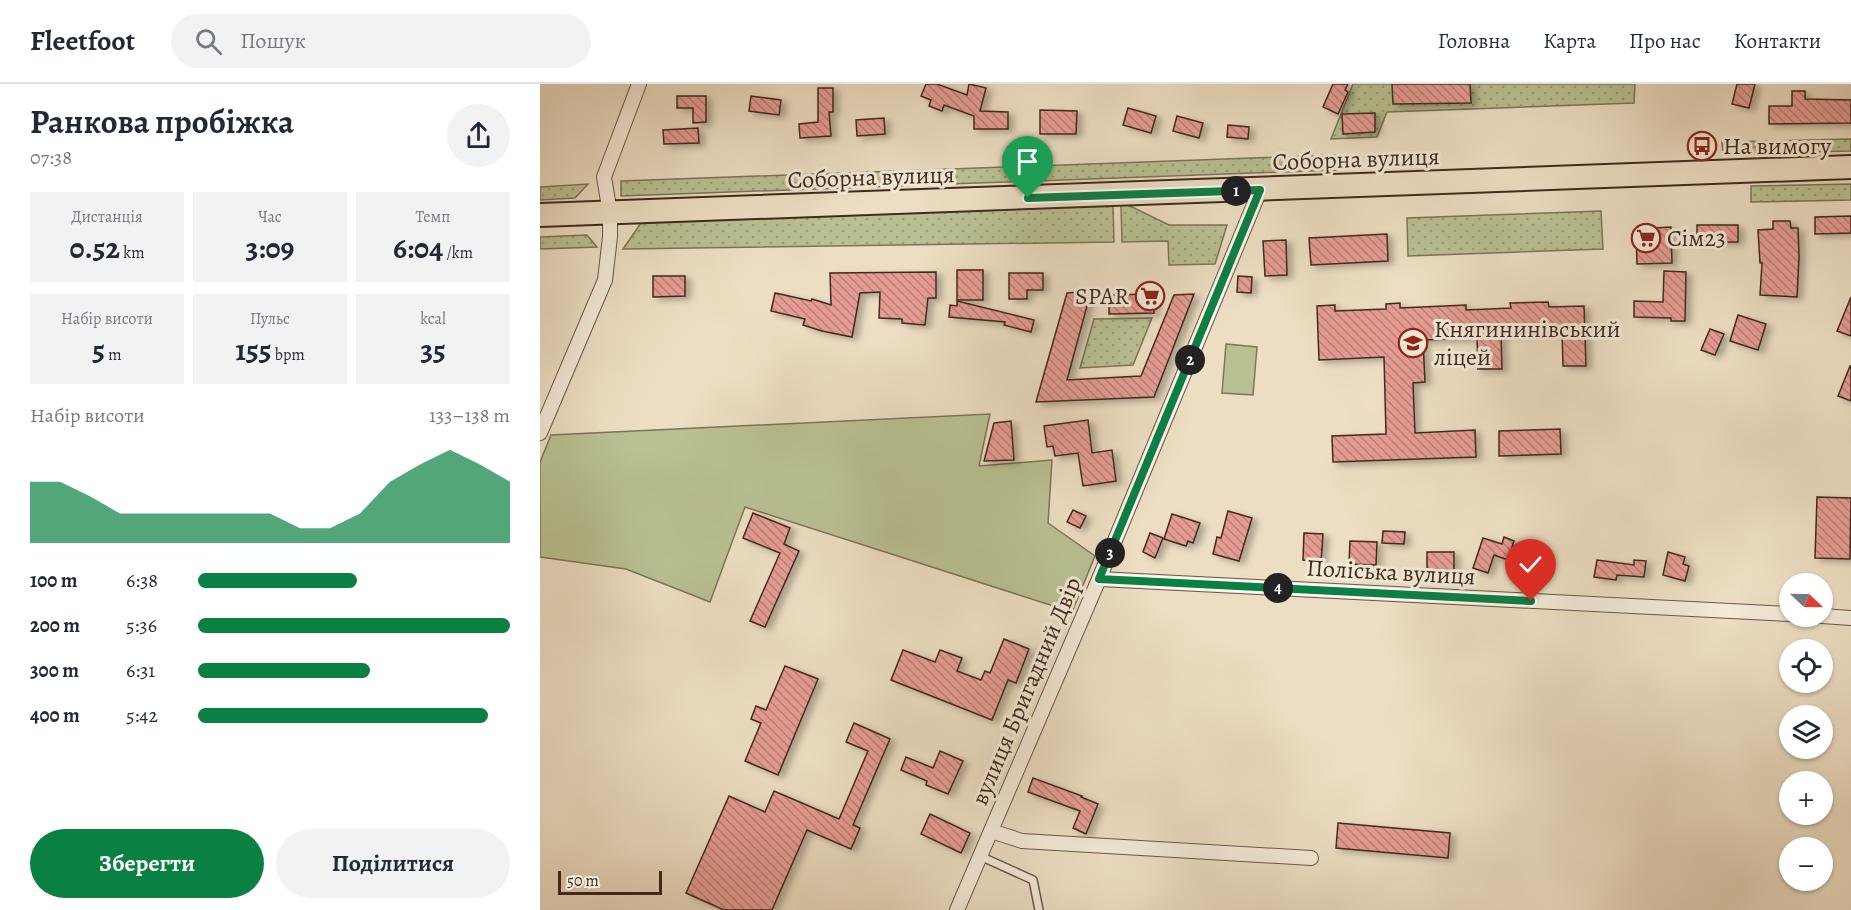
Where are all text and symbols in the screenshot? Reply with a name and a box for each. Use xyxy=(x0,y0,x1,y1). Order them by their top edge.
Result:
search box xyxy=(171,14,591,68)
text: Fleetfoot xyxy=(30,22,135,60)
icon: search xyxy=(192,25,225,58)
text: Пошук xyxy=(240,26,306,56)
text: Головна xyxy=(1438,27,1510,55)
text: Карта xyxy=(1543,27,1596,55)
text: Про нас xyxy=(1629,27,1701,55)
text: Контакти xyxy=(1734,27,1821,55)
text: Ранкова пробіжка xyxy=(30,99,294,144)
button: share xyxy=(447,104,510,167)
bus stop icon: На вимогу xyxy=(1686,130,1718,162)
place label: На вимогу xyxy=(1723,130,1831,162)
pin xyxy=(1002,136,1053,198)
street label: Соборна вулиця xyxy=(1272,140,1440,178)
text: 07:38 xyxy=(30,144,72,171)
icon: arrive xyxy=(1011,145,1044,178)
street label: Соборна вулиця xyxy=(787,158,955,196)
pin: 1 xyxy=(1221,176,1251,206)
text: 1 xyxy=(1233,180,1239,202)
text: Дистанція xyxy=(71,206,143,228)
text: Час xyxy=(258,206,282,228)
text: Темп xyxy=(416,206,450,228)
supermarket icon: Сім23 xyxy=(1630,222,1662,254)
place label: Сім23 xyxy=(1667,222,1726,254)
text: 0.52 xyxy=(69,228,120,268)
text: 3:09 xyxy=(245,228,295,268)
text: 6:04 xyxy=(393,228,443,268)
text: km xyxy=(120,242,145,264)
text: /km xyxy=(443,242,473,264)
place label: SPAR xyxy=(1075,280,1129,312)
supermarket icon: SPAR xyxy=(1134,280,1166,312)
text: Набір висоти xyxy=(61,308,153,330)
text: Пульс xyxy=(250,308,290,330)
text: kcal xyxy=(420,308,446,330)
place label: Княгининівський ліцей xyxy=(1434,313,1621,373)
school or university icon: Княгининівський ліцей xyxy=(1397,327,1429,359)
text: 5 xyxy=(92,330,105,370)
text: 155 xyxy=(235,330,272,370)
text: 35 xyxy=(420,330,446,370)
text: m xyxy=(105,344,122,366)
text: bpm xyxy=(272,344,305,366)
pin: 2 xyxy=(1175,345,1205,375)
text: 2 xyxy=(1186,349,1194,371)
text: Набір висоти xyxy=(30,402,145,429)
text: 133–138 m xyxy=(429,402,510,429)
pin: 3 xyxy=(1095,538,1125,568)
pin xyxy=(1505,539,1556,601)
text: 3 xyxy=(1107,542,1113,564)
icon: check xyxy=(1514,548,1547,581)
street label: Поліська вулиця xyxy=(1306,552,1476,592)
text: 100 m xyxy=(30,567,78,594)
text: 6:38 xyxy=(126,567,158,594)
street label: вулиця Бригадний Двір xyxy=(963,572,1089,810)
pin: 4 xyxy=(1263,573,1293,603)
north arrow xyxy=(1779,573,1833,627)
map controls xyxy=(1779,573,1833,891)
text: 4 xyxy=(1274,577,1282,599)
text: 200 m xyxy=(30,612,80,639)
text: 5:36 xyxy=(126,612,157,639)
button: locate xyxy=(1779,639,1833,693)
text: 300 m xyxy=(30,657,79,684)
text: 6:31 xyxy=(126,657,155,684)
text: 400 m xyxy=(30,702,80,729)
text: 5:42 xyxy=(126,702,158,729)
button: layers xyxy=(1779,705,1833,759)
button: + xyxy=(1779,771,1833,825)
button: Зберегти xyxy=(30,829,264,898)
button: Поділитися xyxy=(276,829,510,898)
button: − xyxy=(1779,837,1833,891)
scale bar xyxy=(558,868,662,896)
text: 50 m xyxy=(567,870,599,892)

